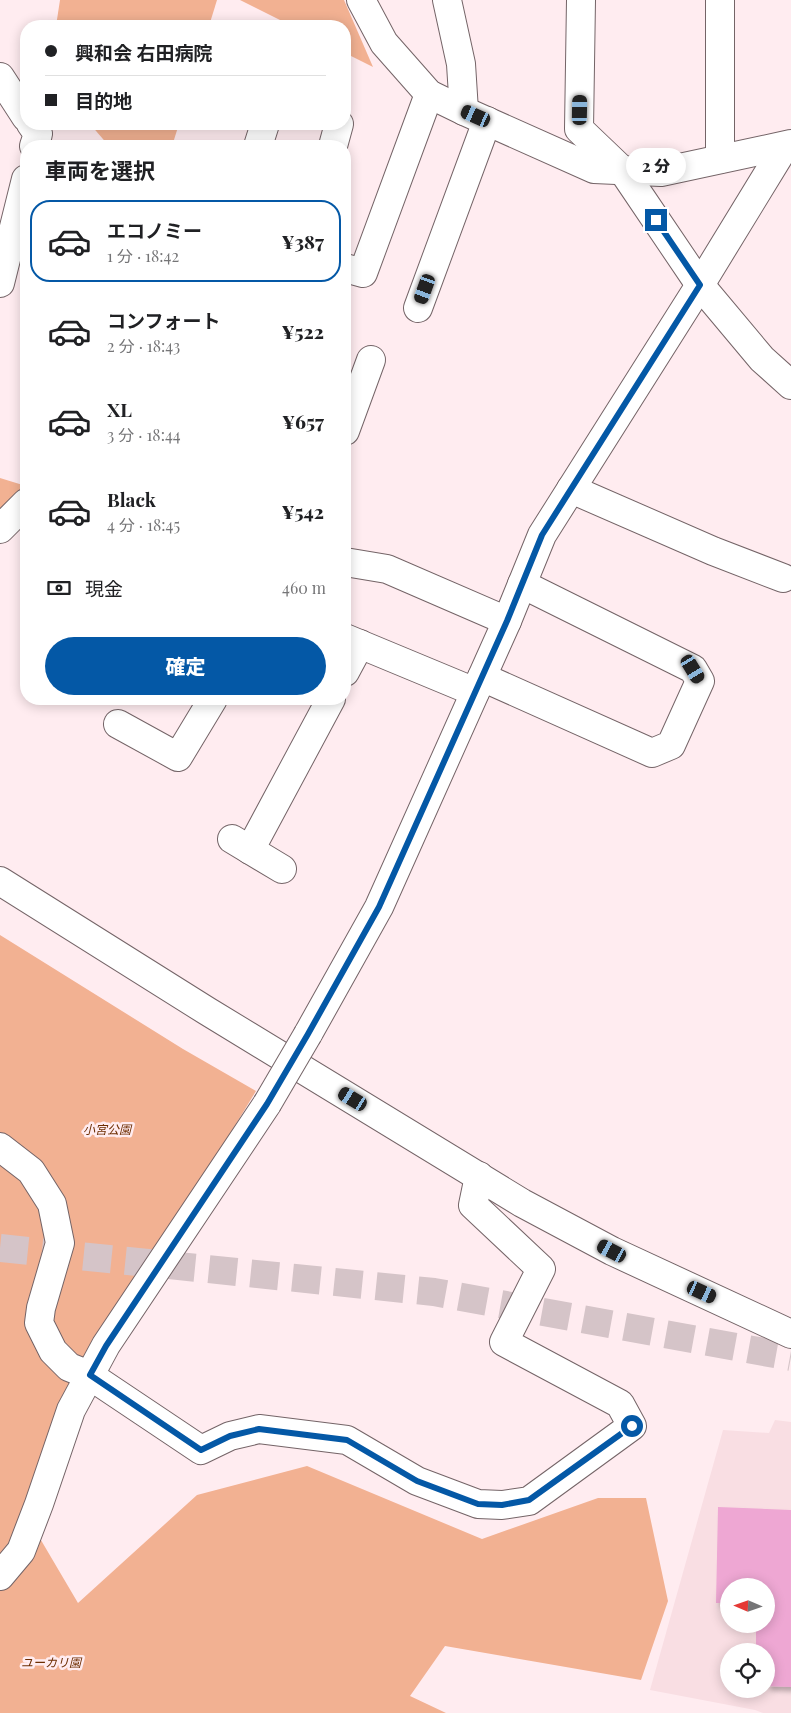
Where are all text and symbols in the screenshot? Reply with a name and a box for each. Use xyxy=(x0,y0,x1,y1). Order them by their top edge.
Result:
text: 興和会 右田病院 xyxy=(75,39,212,65)
text: 目的地 xyxy=(75,87,132,113)
car xyxy=(572,95,587,125)
car xyxy=(459,103,492,129)
callout: 2 分 xyxy=(626,148,686,182)
text: 車両を選択 xyxy=(45,155,155,185)
text: 2 分 xyxy=(642,155,670,176)
route end xyxy=(645,209,667,231)
text: エコノミー xyxy=(107,217,202,243)
icon: car xyxy=(47,219,92,264)
text: ¥387 xyxy=(282,228,324,254)
text: 1 分 · 18:42 xyxy=(107,245,179,266)
car xyxy=(412,272,437,306)
text: コンフォート xyxy=(107,307,220,333)
icon: car xyxy=(47,309,92,354)
text: ¥522 xyxy=(281,318,324,344)
text: 2 分 · 18:43 xyxy=(107,335,180,356)
text: XL xyxy=(107,396,132,422)
icon: car xyxy=(47,399,92,444)
text: ¥657 xyxy=(282,408,324,434)
text: 3 分 · 18:44 xyxy=(107,424,181,445)
text: Black xyxy=(107,486,156,512)
icon: car xyxy=(47,489,92,534)
text: ¥542 xyxy=(281,498,324,524)
text: 4 分 · 18:45 xyxy=(107,514,180,535)
icon: cash xyxy=(45,574,73,602)
text: 現金 xyxy=(85,575,123,601)
text: 460 m xyxy=(282,577,326,598)
button: 確定 xyxy=(45,637,326,695)
car xyxy=(678,652,707,686)
car xyxy=(336,1085,369,1113)
park label: 小宮公園 xyxy=(83,1121,133,1137)
car xyxy=(595,1237,628,1265)
car xyxy=(685,1279,718,1305)
route start xyxy=(621,1415,643,1437)
north arrow xyxy=(720,1578,775,1632)
map controls xyxy=(720,1578,775,1698)
button: locate xyxy=(720,1643,775,1698)
park label: ユーカリ園 xyxy=(21,1654,83,1670)

